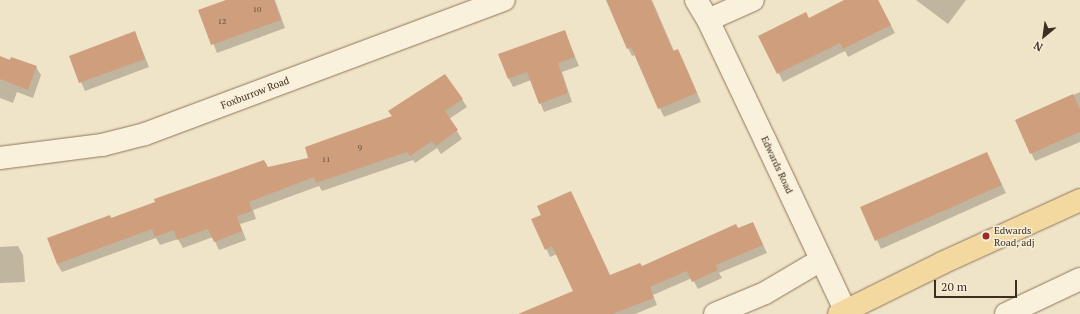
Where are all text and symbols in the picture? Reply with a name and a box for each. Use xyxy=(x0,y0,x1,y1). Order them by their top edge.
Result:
house number: 10 xyxy=(253,5,261,15)
north arrow xyxy=(1024,16,1064,56)
house number: 12 xyxy=(218,17,226,27)
text: N xyxy=(1031,38,1045,55)
street label: Foxburrow Road xyxy=(219,74,291,112)
street label: Edwards Road xyxy=(758,134,796,196)
house number: 9 xyxy=(358,143,362,153)
house number: 11 xyxy=(322,155,330,165)
place label: Edwards Road, adj xyxy=(994,224,1035,248)
marker: Edwards Road, adj xyxy=(981,231,991,241)
scale bar xyxy=(936,272,1019,298)
text: 20 m xyxy=(941,279,967,294)

